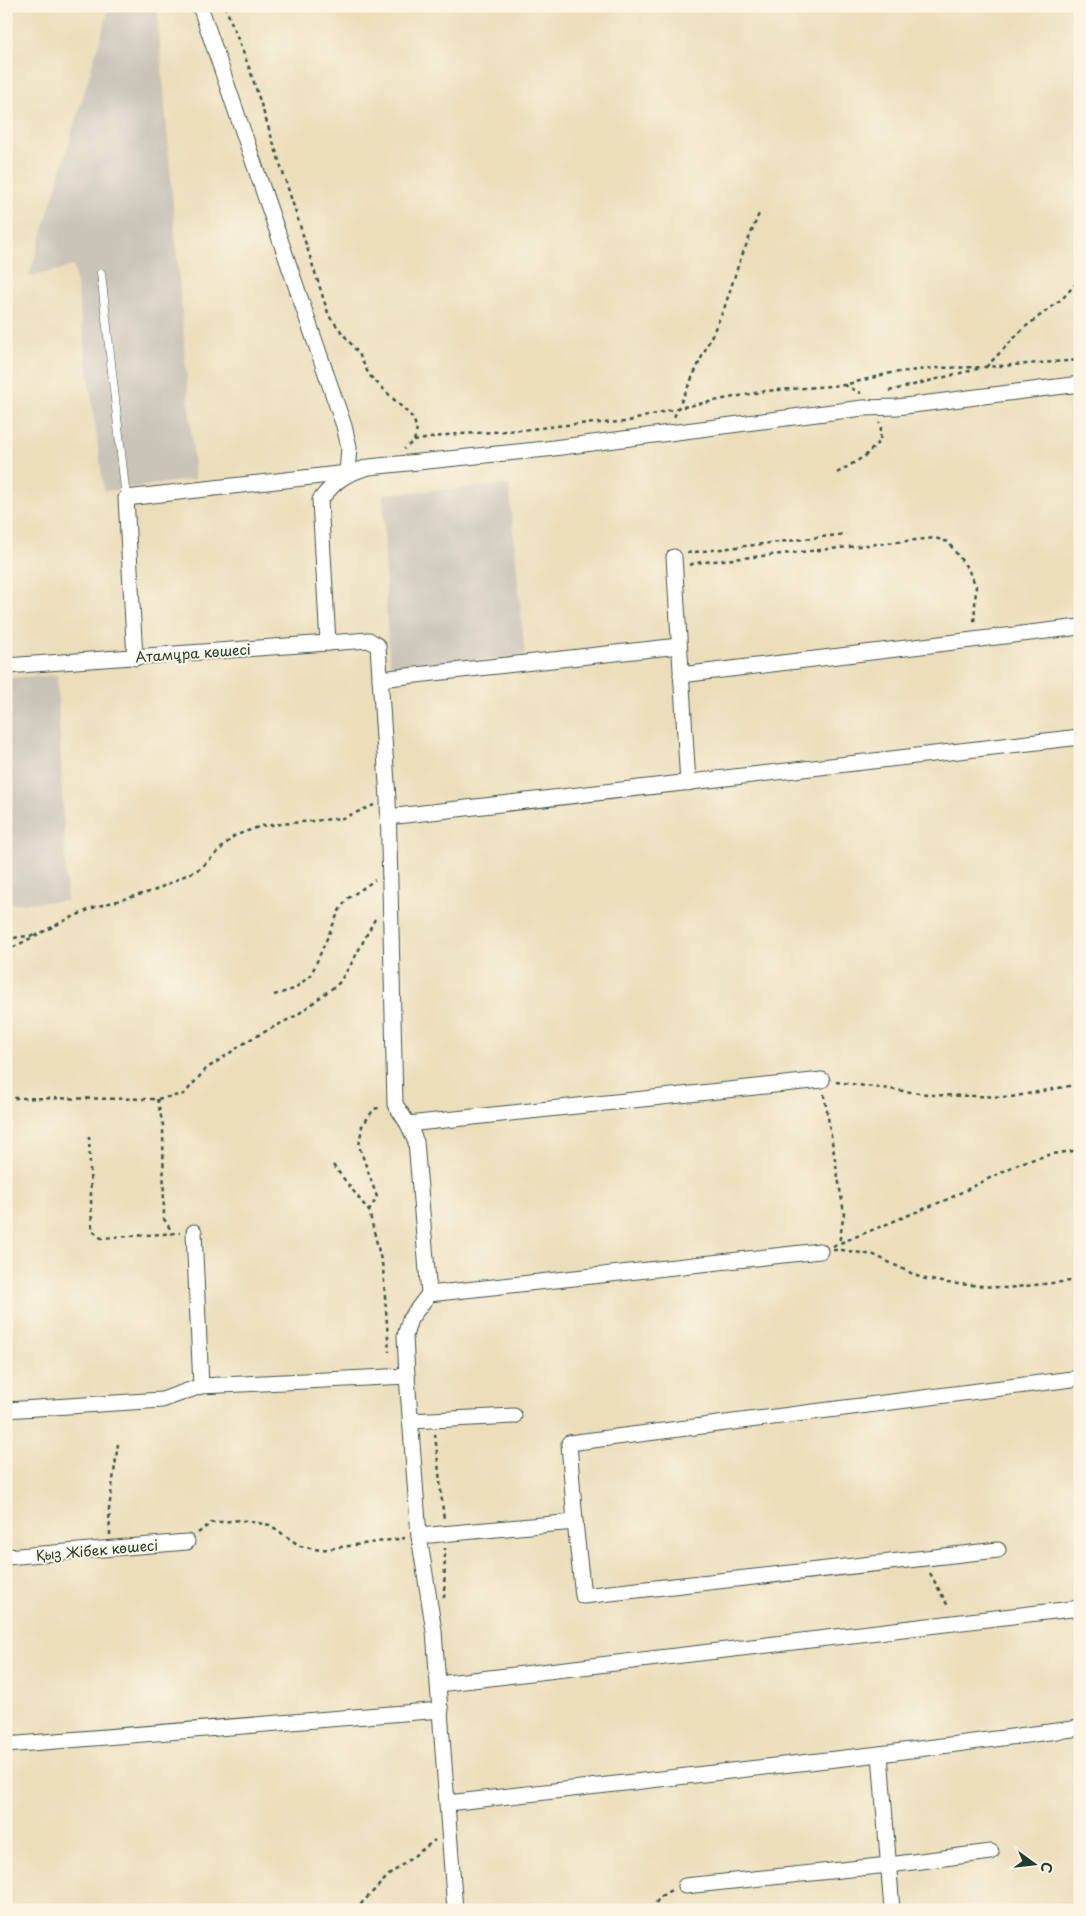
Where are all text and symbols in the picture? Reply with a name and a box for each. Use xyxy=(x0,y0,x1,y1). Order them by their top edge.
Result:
street label: Атамұра көшесі xyxy=(135,638,251,668)
street label: Қыз Жібек көшесі xyxy=(35,1534,159,1566)
north arrow xyxy=(1008,1838,1058,1888)
text: С xyxy=(1036,1860,1059,1875)

